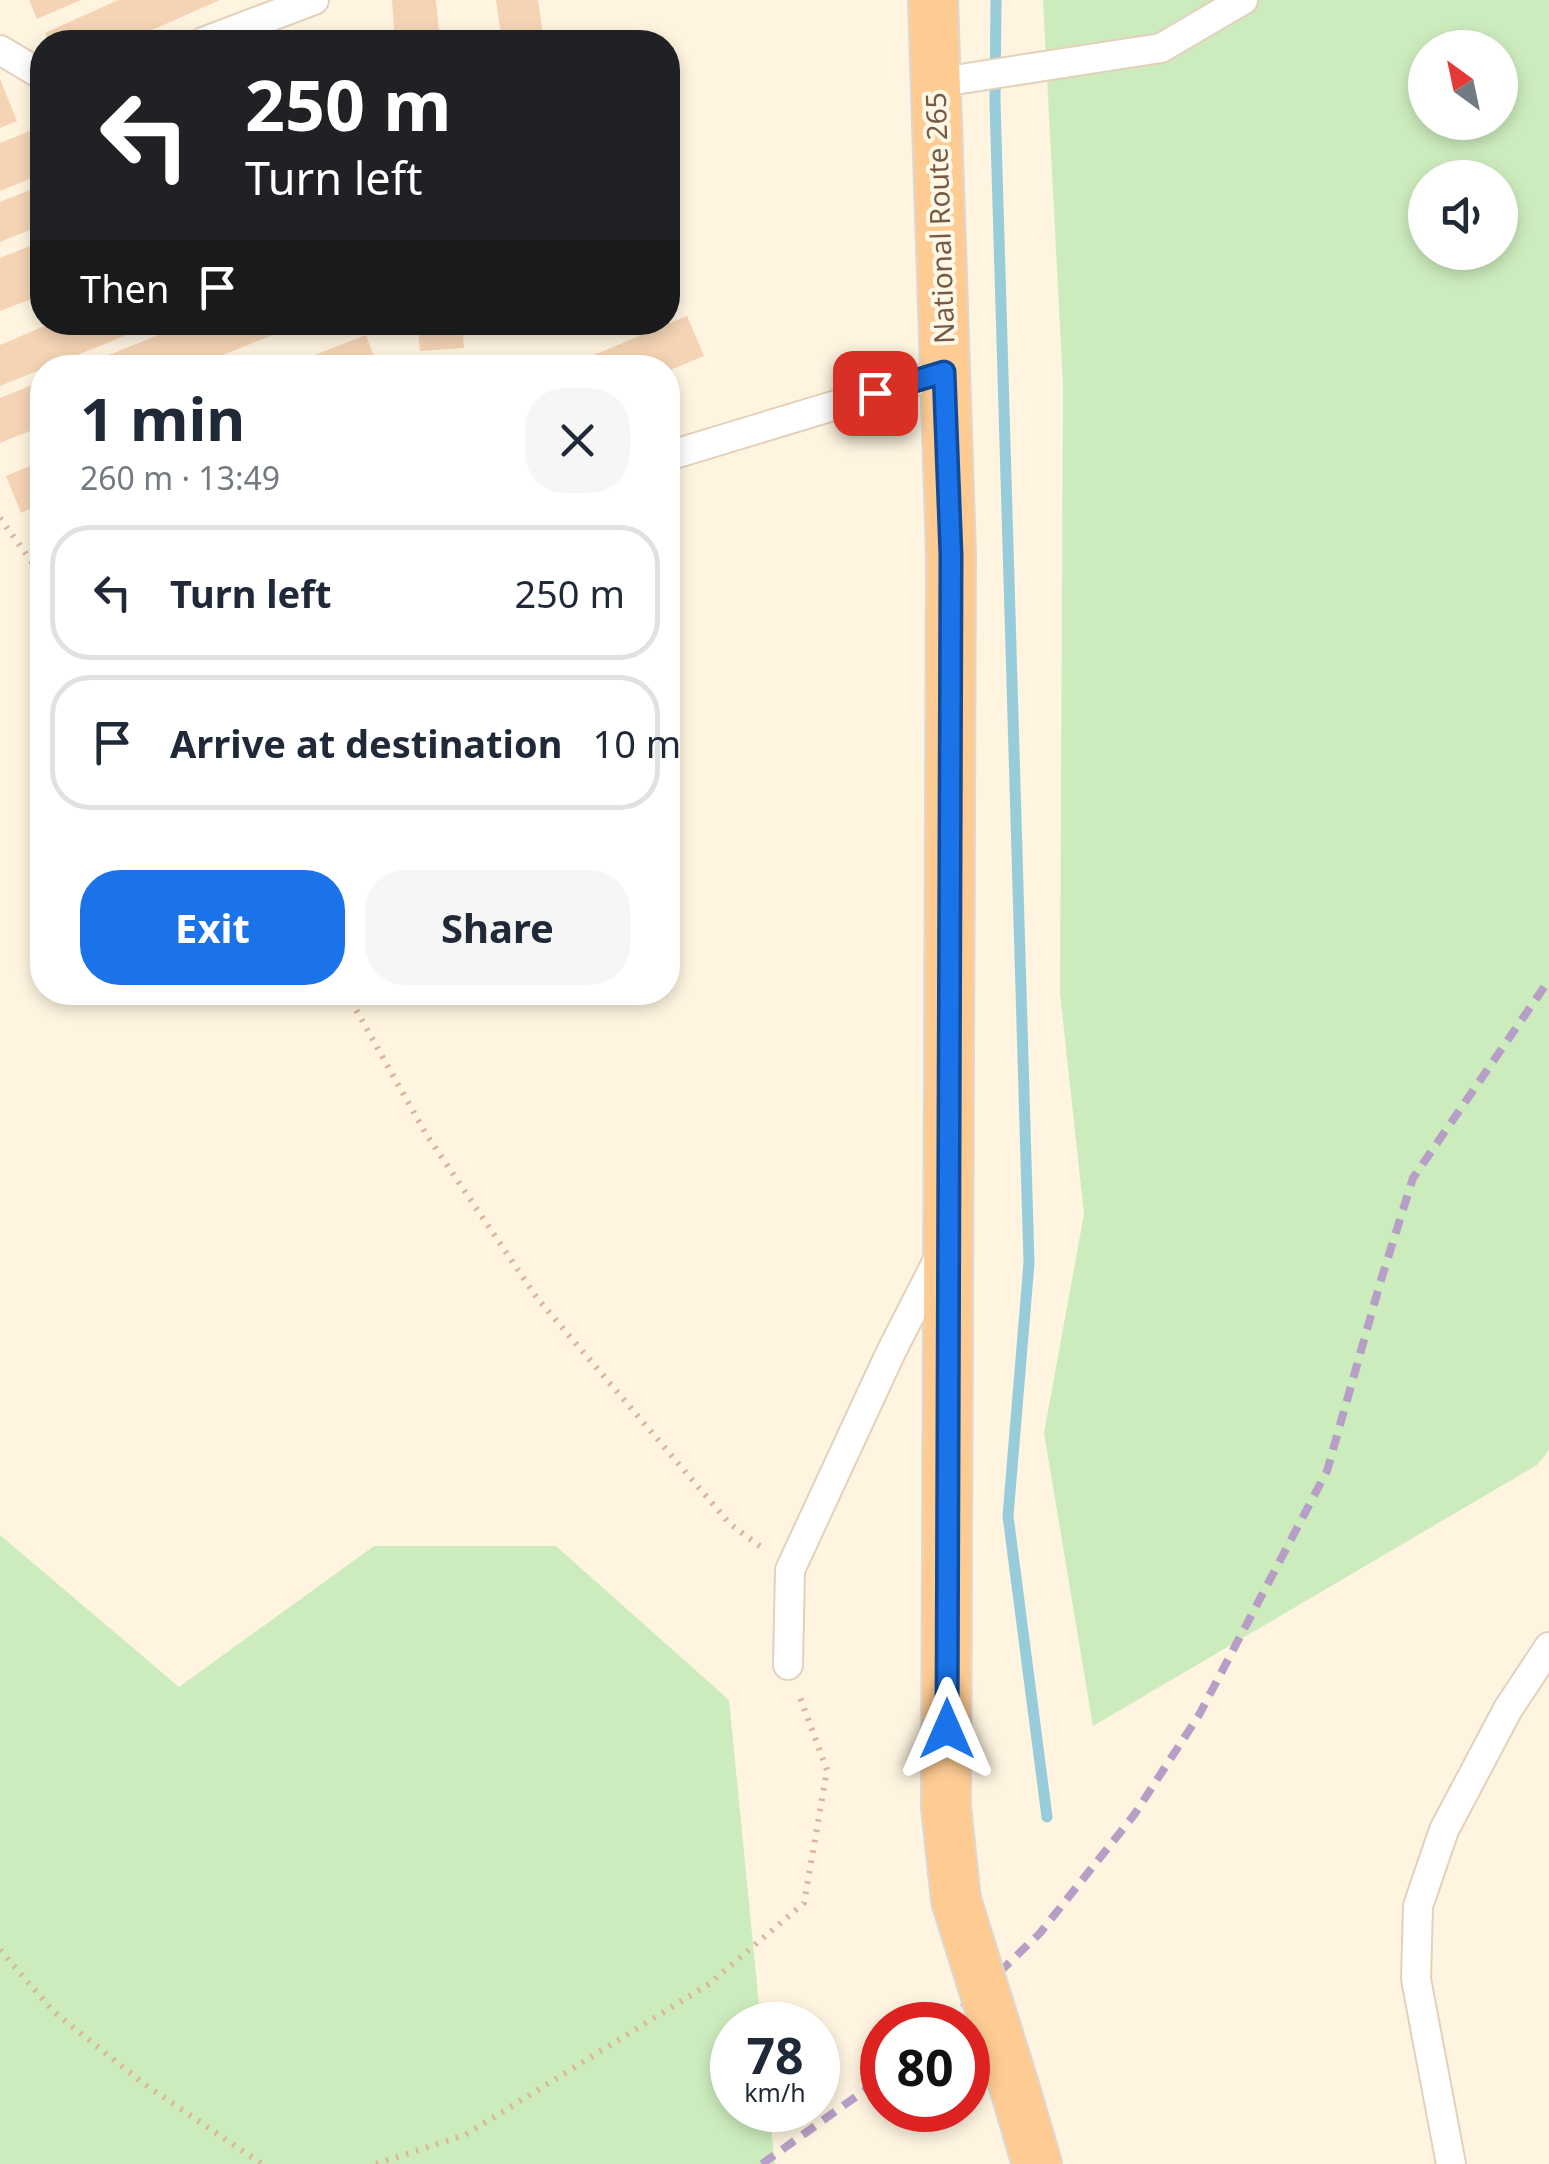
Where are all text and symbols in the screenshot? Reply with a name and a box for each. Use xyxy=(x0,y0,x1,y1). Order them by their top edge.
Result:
north arrow xyxy=(1408,30,1518,140)
map controls xyxy=(1408,30,1518,270)
text: 250 m xyxy=(245,56,452,152)
icon: left xyxy=(80,70,210,200)
street label: National Route 265 xyxy=(916,92,962,344)
text: Turn left xyxy=(245,147,422,208)
button: sound xyxy=(1408,160,1518,270)
icon: arrive xyxy=(190,260,245,315)
text: Then xyxy=(80,262,170,314)
pin xyxy=(833,351,918,436)
icon: arrive xyxy=(848,366,903,421)
text: 1 min xyxy=(80,377,245,459)
button: close xyxy=(525,388,630,493)
text: 260 m · 13:49 xyxy=(80,456,280,499)
icon: left xyxy=(85,565,140,620)
text: Turn left xyxy=(170,567,332,619)
text: 250 m xyxy=(514,567,625,619)
icon: arrive xyxy=(85,715,140,770)
text: Arrive at destination xyxy=(170,717,562,769)
text: 10 m xyxy=(592,717,681,769)
button: Exit xyxy=(80,870,345,985)
button: Share xyxy=(365,870,630,985)
position arrow xyxy=(895,1677,999,1781)
speed limit sign: 80 xyxy=(860,2002,990,2132)
text: 78 xyxy=(746,2021,804,2089)
text: km/h xyxy=(744,2075,806,2109)

